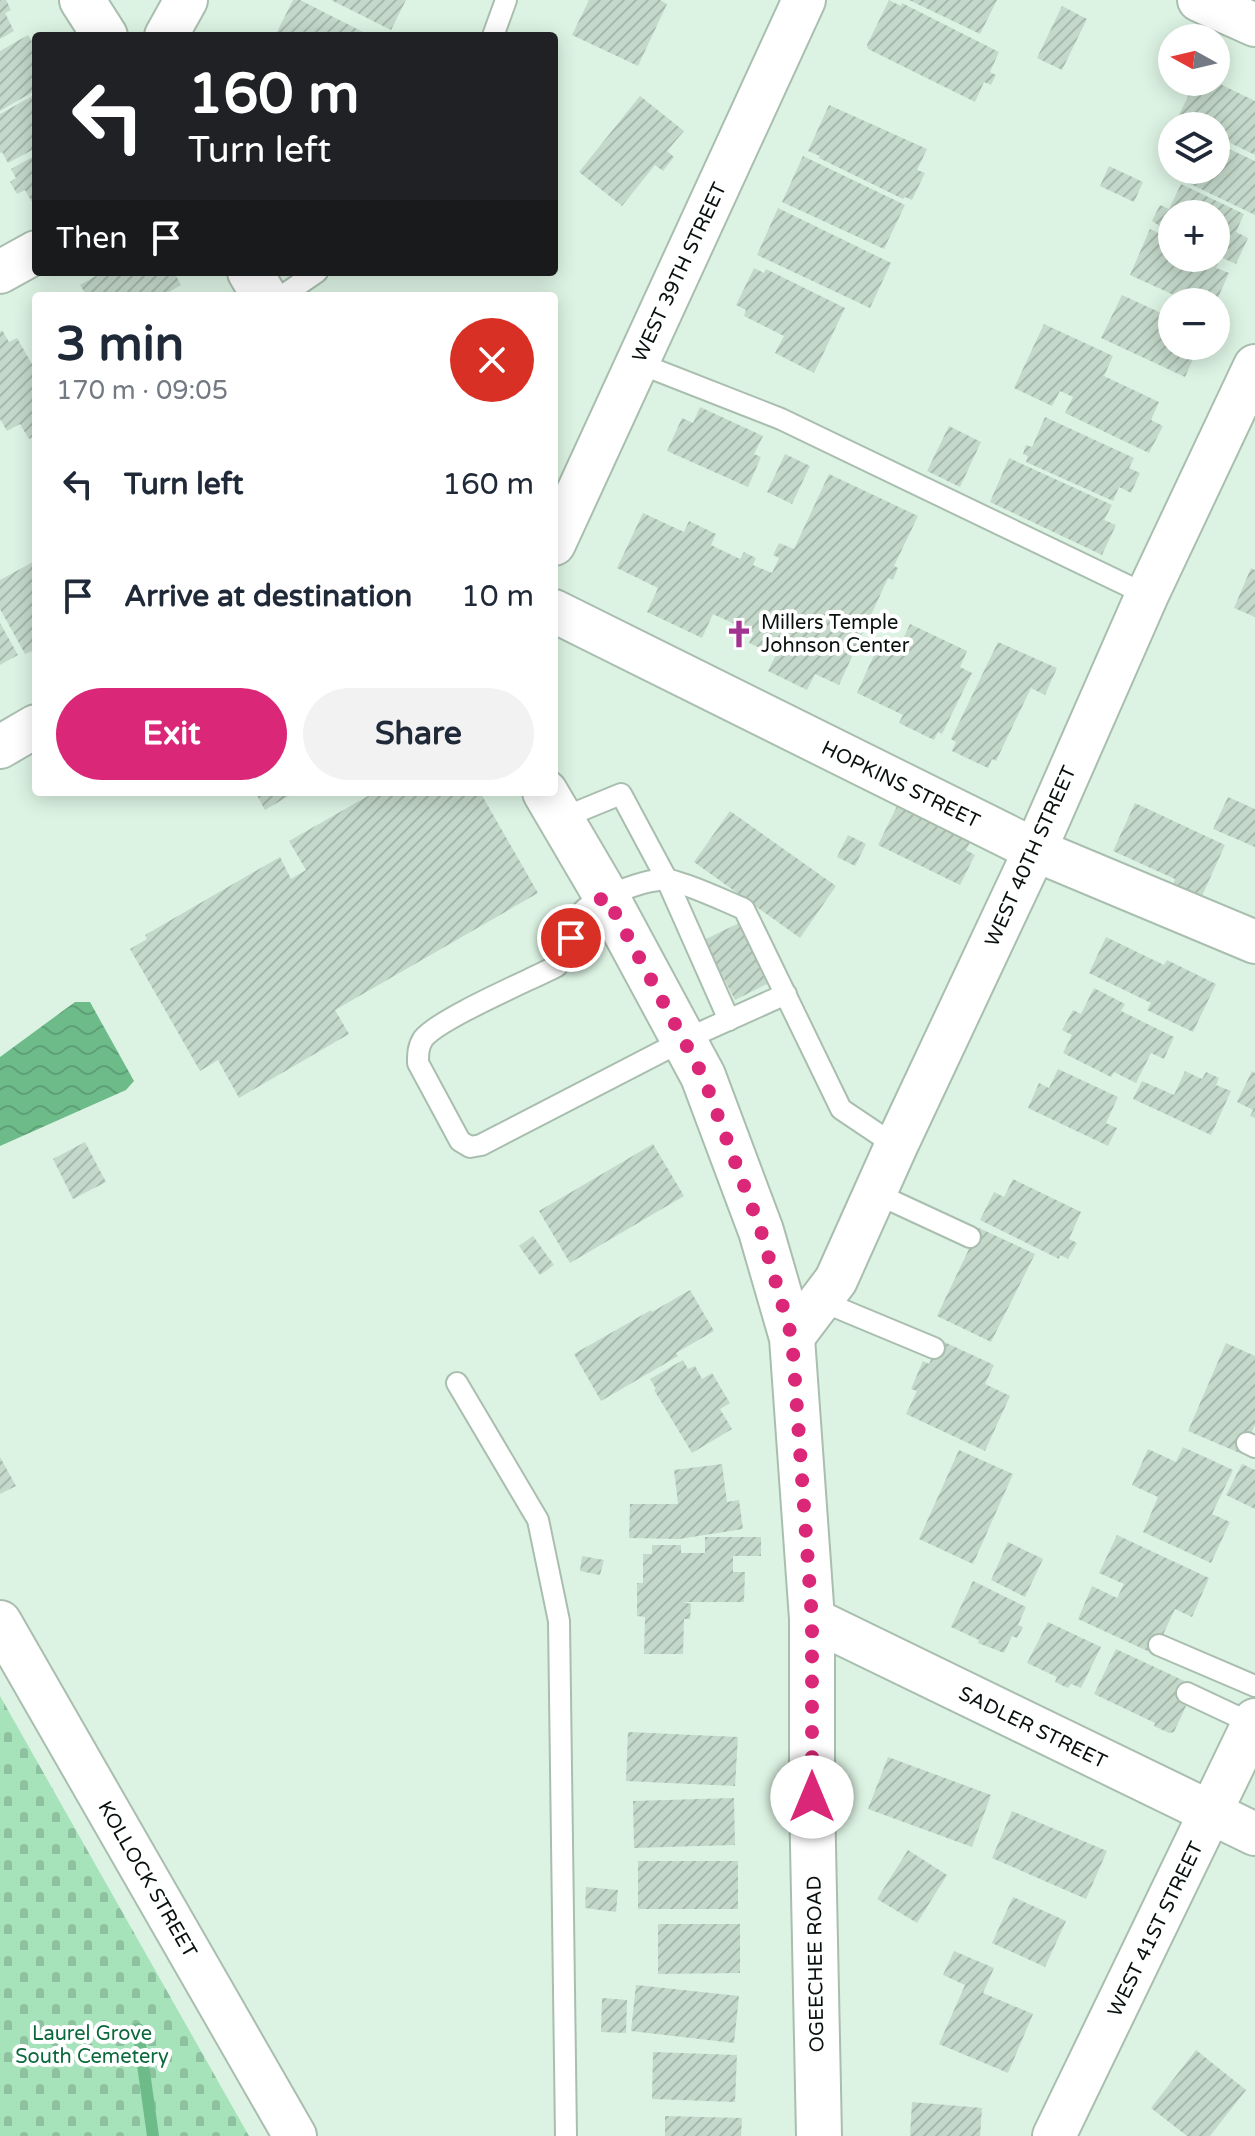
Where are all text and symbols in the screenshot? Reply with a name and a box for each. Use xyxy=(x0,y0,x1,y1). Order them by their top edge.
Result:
north arrow xyxy=(1158,24,1230,96)
map controls xyxy=(1158,24,1230,360)
text: 160 m xyxy=(188,61,359,128)
icon: left xyxy=(56,64,160,168)
button: layers xyxy=(1158,112,1230,184)
text: Turn left xyxy=(188,129,331,172)
street label: WEST 39TH STREET xyxy=(628,179,732,366)
button: + xyxy=(1158,200,1230,272)
icon: arrive xyxy=(144,216,188,260)
text: Then xyxy=(56,220,128,257)
button: − xyxy=(1158,288,1230,360)
text: 3 min xyxy=(56,316,184,374)
button: close xyxy=(450,318,534,402)
text: 170 m · 09:05 xyxy=(56,375,228,406)
icon: left xyxy=(56,462,100,506)
text: Turn left xyxy=(124,466,243,503)
text: 160 m xyxy=(442,466,534,503)
icon: arrive xyxy=(56,574,100,618)
text: Arrive at destination xyxy=(124,578,412,615)
text: 10 m xyxy=(461,578,534,615)
place label: Millers Temple Johnson Center xyxy=(761,611,910,658)
church icon: Millers Temple Johnson Center xyxy=(724,619,754,649)
button: Exit xyxy=(56,688,287,780)
button: Share xyxy=(303,688,534,780)
street label: HOPKINS STREET xyxy=(817,736,984,834)
street label: WEST 40TH STREET xyxy=(980,762,1082,950)
pin xyxy=(537,904,605,972)
icon: arrive xyxy=(549,916,593,960)
street label: SADLER STREET xyxy=(955,1682,1110,1774)
position arrow xyxy=(770,1755,854,1839)
street label: KOLLOCK STREET xyxy=(93,1797,202,1962)
street label: WEST 41ST STREET xyxy=(1103,1838,1209,2021)
street label: OGEECHEE ROAD xyxy=(802,1875,830,2052)
park label: Laurel Grove South Cemetery xyxy=(15,2022,169,2069)

